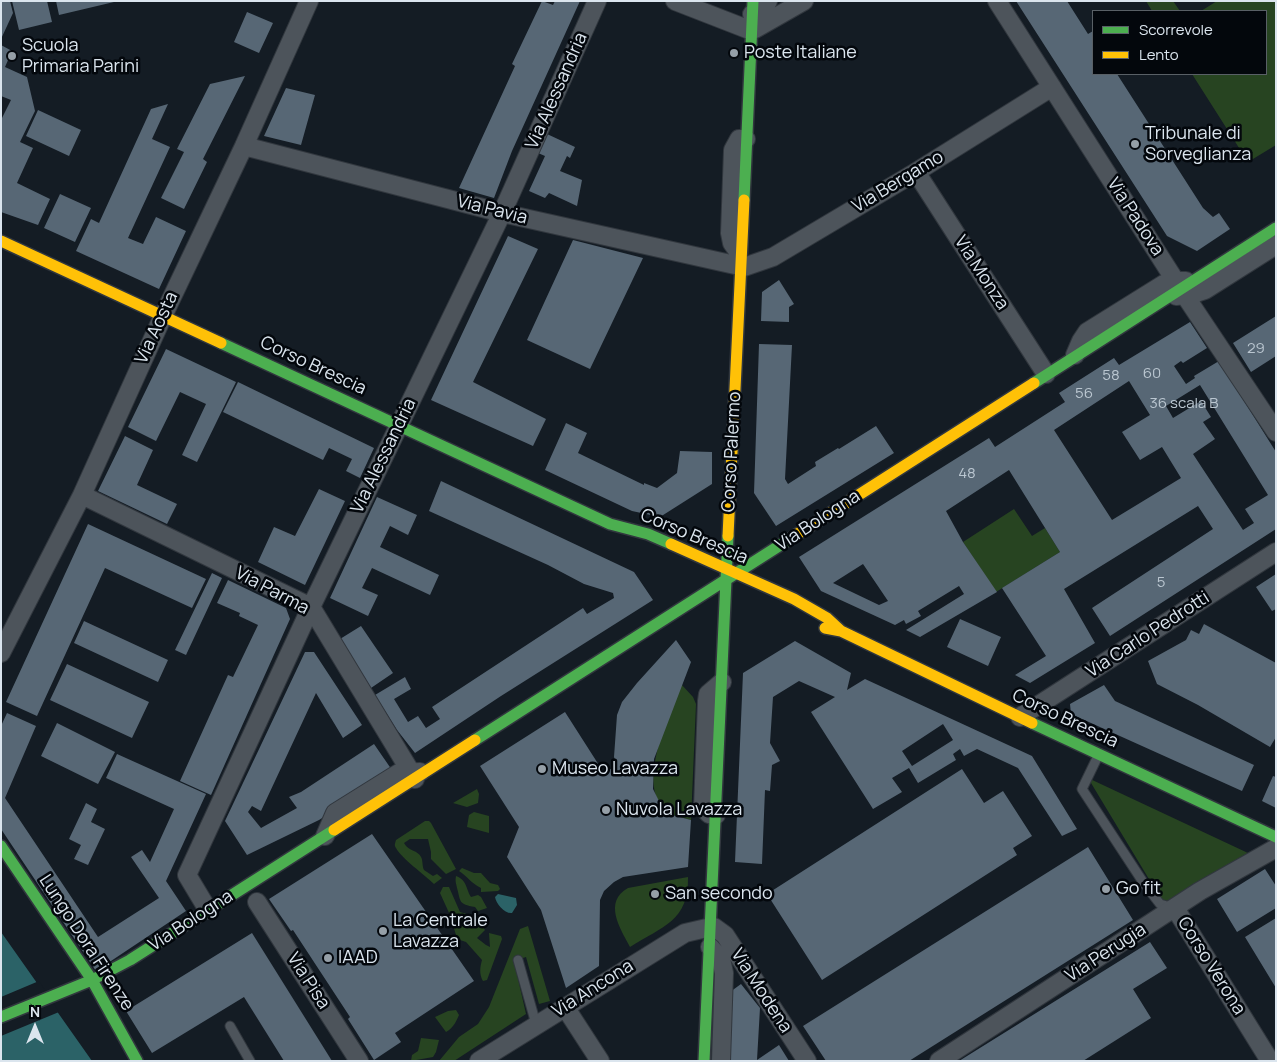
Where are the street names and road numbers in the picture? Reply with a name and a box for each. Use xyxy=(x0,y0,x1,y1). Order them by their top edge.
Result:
street label: Via Alessandria xyxy=(522,29,592,153)
street label: Via Bergamo xyxy=(849,146,947,218)
street label: Via Padova xyxy=(1102,174,1168,260)
street label: Via Pavia xyxy=(455,191,529,229)
street label: Via Monza xyxy=(949,232,1013,314)
street label: Via Aosta xyxy=(131,289,183,367)
street label: Corso Brescia xyxy=(257,332,369,400)
street label: Corso Palermo xyxy=(718,391,746,513)
street label: Via Alessandria xyxy=(347,395,421,517)
street label: Via Bologna xyxy=(772,486,864,556)
street label: Corso Brescia xyxy=(637,505,751,569)
street label: Via Parma xyxy=(231,563,313,619)
street label: Via Carlo Pedrotti xyxy=(1082,587,1214,683)
street label: Corso Brescia xyxy=(1009,685,1121,753)
street label: Lungo Dora Firenze xyxy=(34,871,138,1015)
street label: Via Bologna xyxy=(145,886,237,956)
street label: Corso Verona xyxy=(1172,913,1250,1019)
street label: Via Perugia xyxy=(1062,919,1150,987)
street label: Via Modena xyxy=(726,945,796,1037)
street label: Via Pisa xyxy=(282,949,334,1013)
street label: Via Ancona xyxy=(549,956,637,1022)

